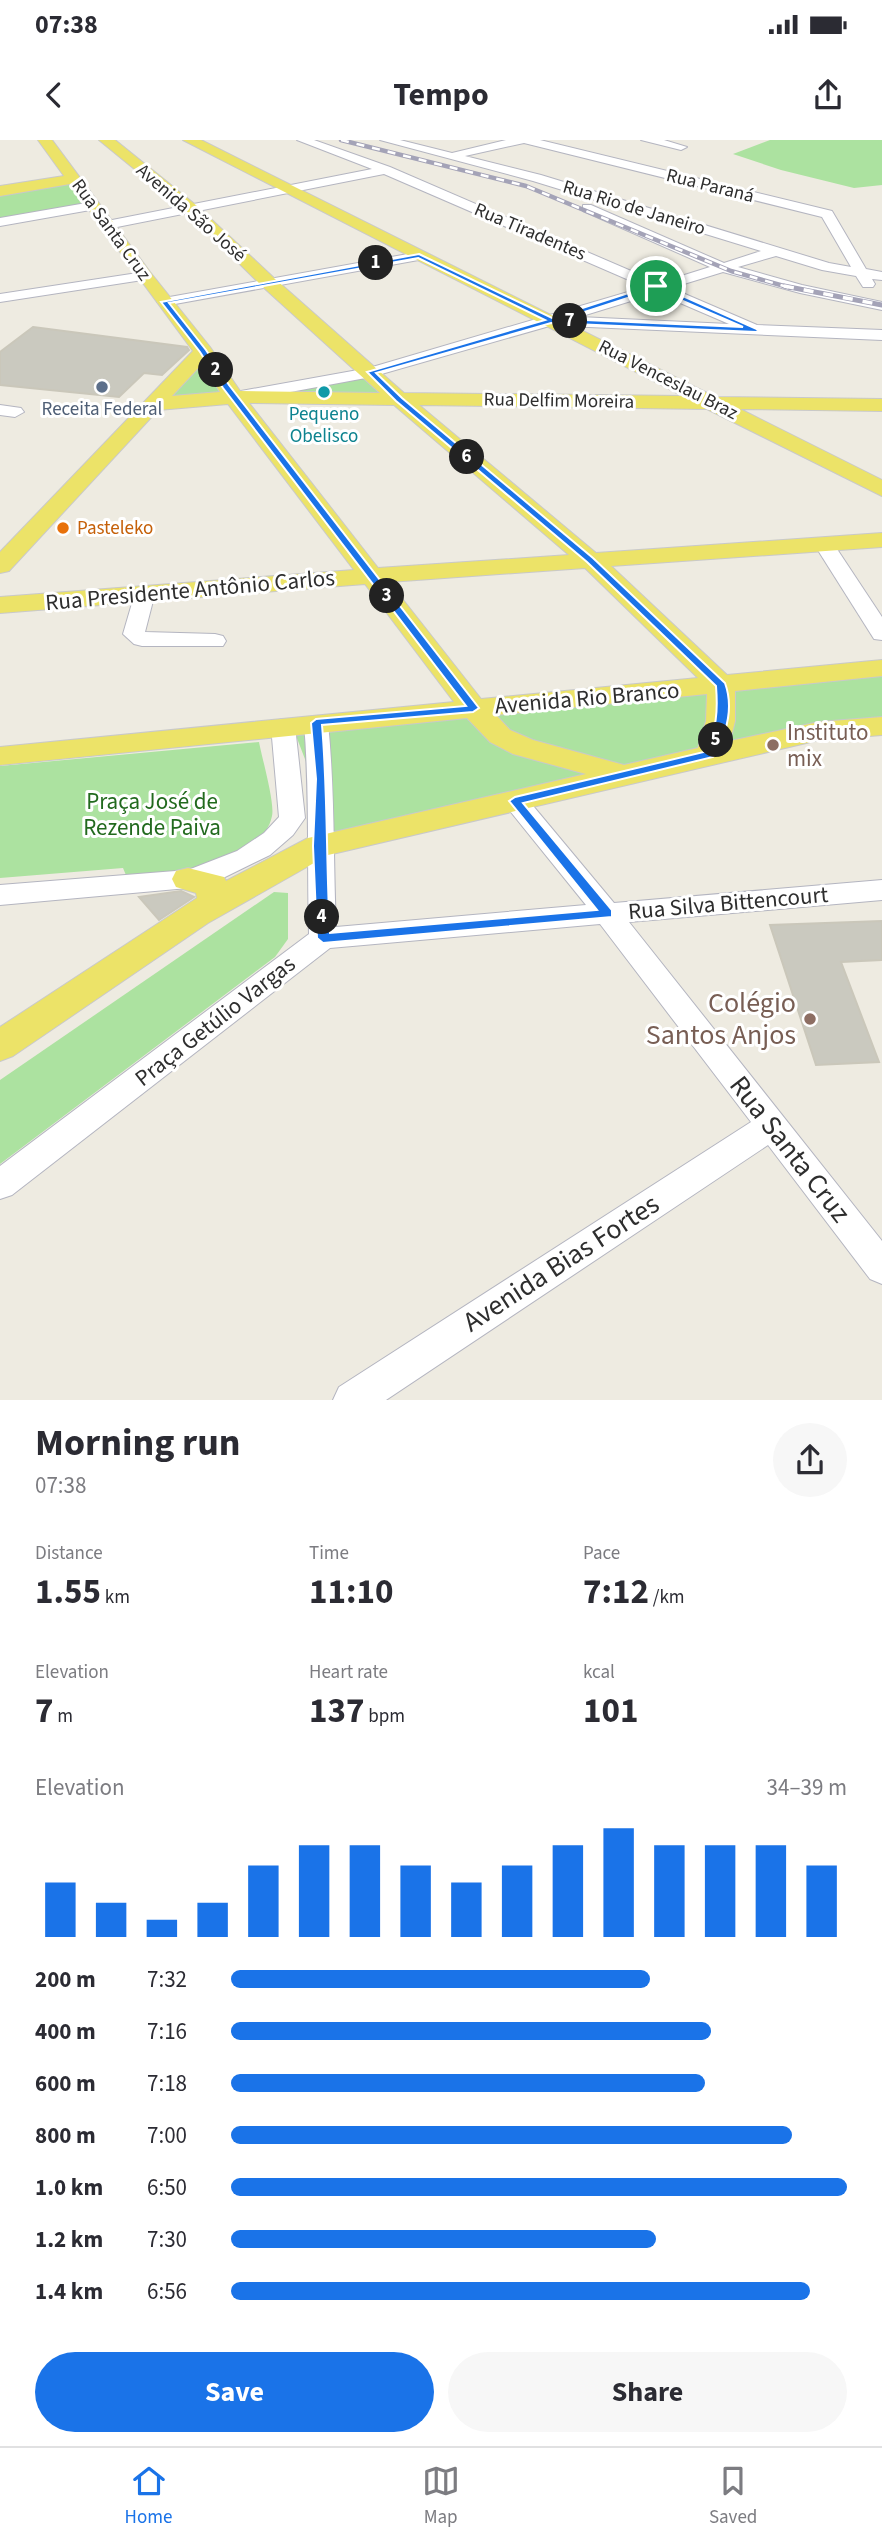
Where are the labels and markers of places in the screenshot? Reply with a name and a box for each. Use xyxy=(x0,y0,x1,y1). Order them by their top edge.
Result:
pin: 1 xyxy=(358,246,394,280)
pin xyxy=(626,256,686,316)
pin: 7 xyxy=(552,304,588,338)
pin: 2 xyxy=(198,352,234,387)
marker: Receita Federal xyxy=(94,379,110,395)
marker: Pequeno Obelisco xyxy=(316,384,332,400)
place label: Receita Federal xyxy=(42,396,163,423)
place label: Pequeno Obelisco xyxy=(289,401,359,450)
pin: 6 xyxy=(449,440,484,474)
place label: Pasteleko xyxy=(77,515,153,542)
marker: Pasteleko xyxy=(55,520,71,536)
pin: 3 xyxy=(370,578,404,614)
place label: Instituto mix xyxy=(787,716,868,775)
pin: 5 xyxy=(698,722,734,758)
marker: Instituto mix xyxy=(765,737,781,753)
pin: 4 xyxy=(304,900,340,934)
place label: Colégio Santos Anjos xyxy=(646,983,796,1055)
marker: Colégio Santos Anjos xyxy=(802,1011,818,1027)

